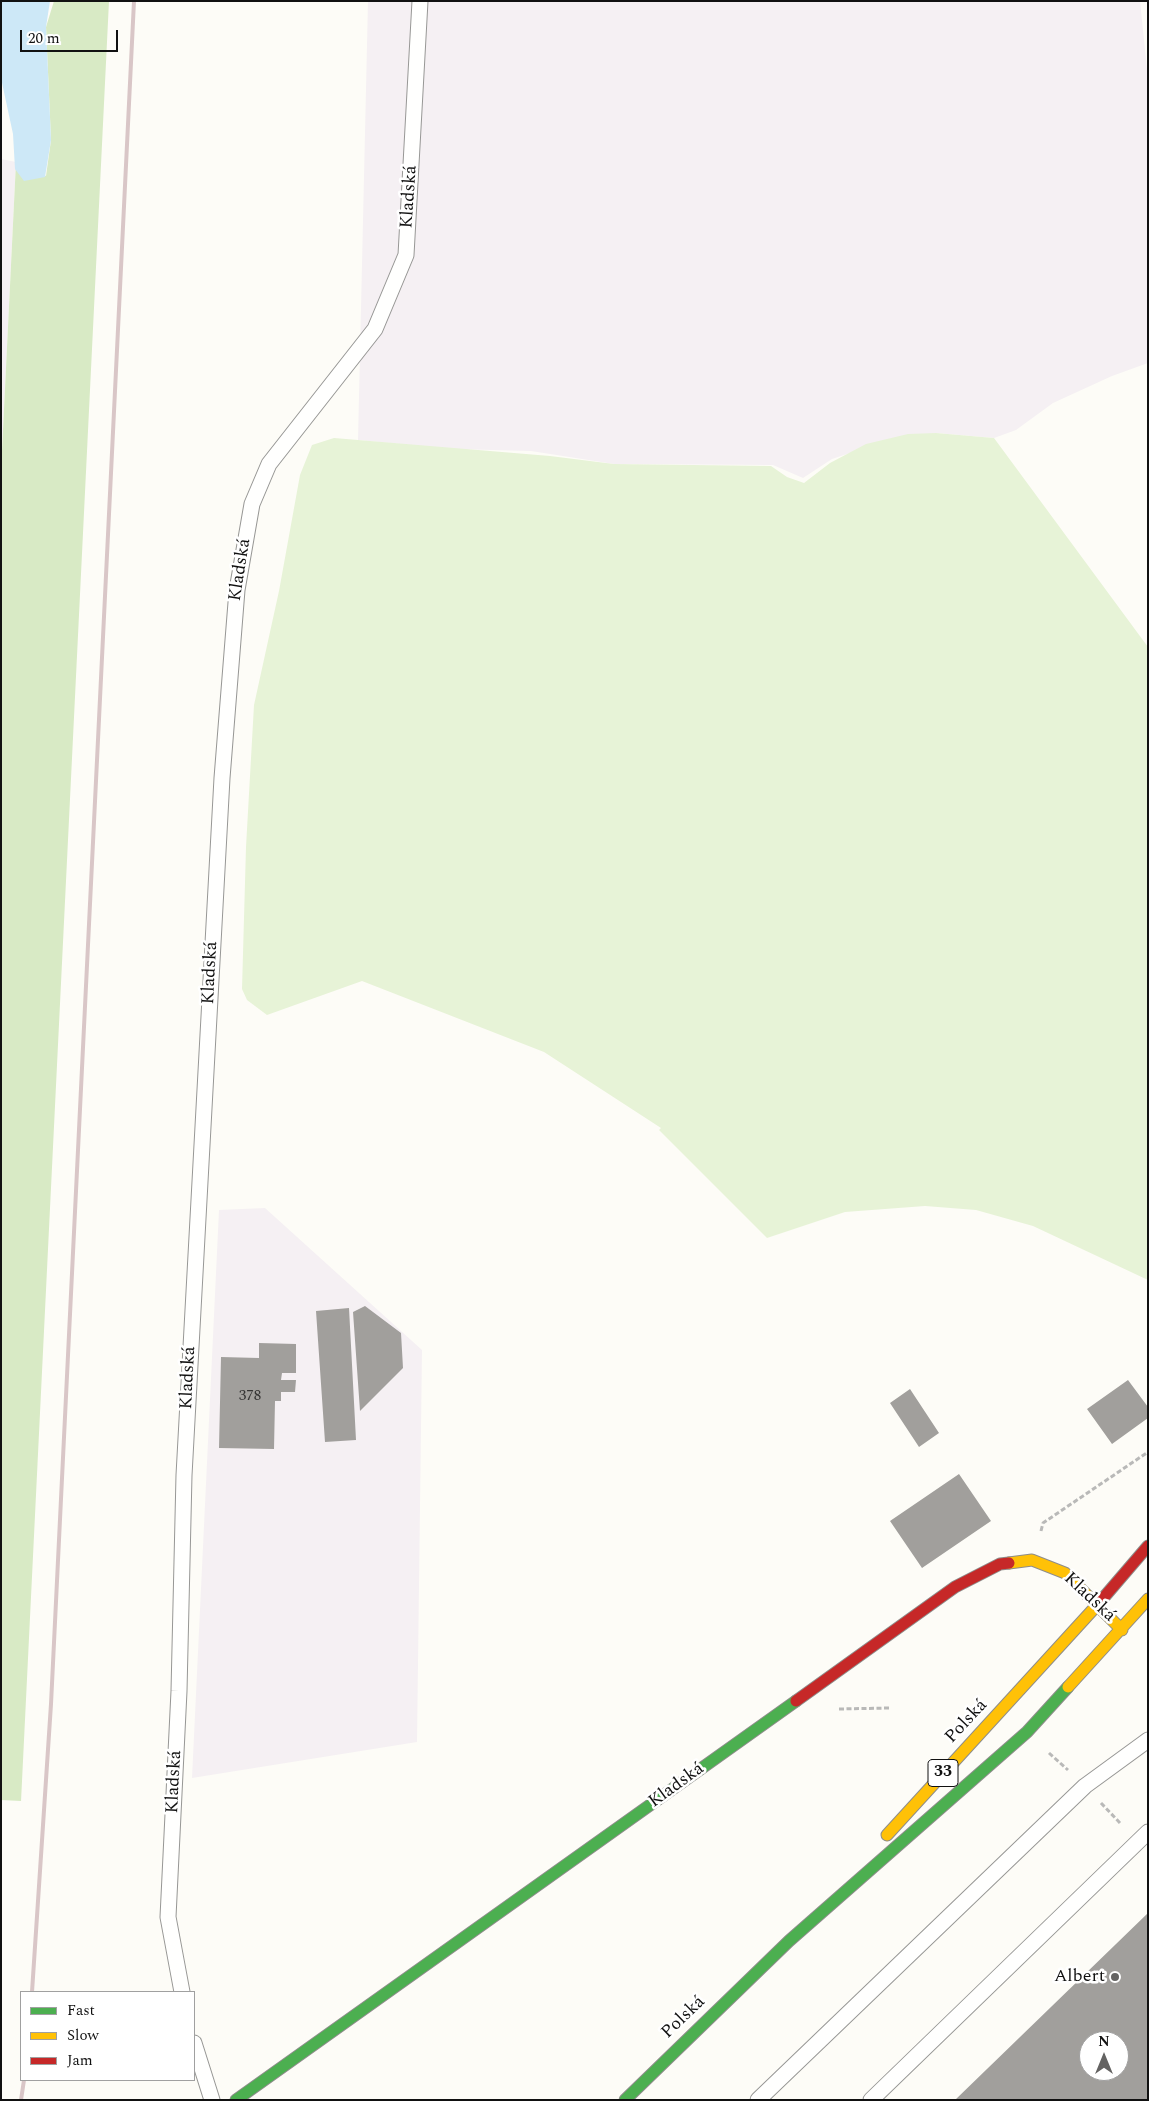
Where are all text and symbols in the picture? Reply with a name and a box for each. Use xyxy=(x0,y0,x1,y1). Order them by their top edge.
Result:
scale bar xyxy=(22,20,120,52)
text: 20 m xyxy=(28,27,60,50)
street label: Kladská xyxy=(397,165,423,229)
street label: Kladská xyxy=(225,537,257,603)
street label: Kladská xyxy=(199,941,223,1005)
street label: Kladská xyxy=(177,1346,201,1410)
house number: 378 xyxy=(239,1388,261,1406)
street label: Kladská xyxy=(1059,1569,1119,1627)
street label: Polská xyxy=(941,1695,993,1749)
street label: Kladská xyxy=(163,1750,187,1814)
street label: Kladská xyxy=(645,1759,709,1813)
road number: 33 xyxy=(928,1760,958,1786)
place label: Albert xyxy=(1054,1966,1105,1988)
marker: Albert xyxy=(1109,1971,1121,1983)
legend xyxy=(20,1991,195,2081)
street label: Polská xyxy=(658,1992,710,2044)
text: Fast xyxy=(67,1999,95,2022)
text: Slow xyxy=(67,2024,99,2047)
north arrow xyxy=(1079,2031,1129,2081)
text: N xyxy=(1098,2031,1110,2052)
text: Jam xyxy=(67,2049,93,2072)

